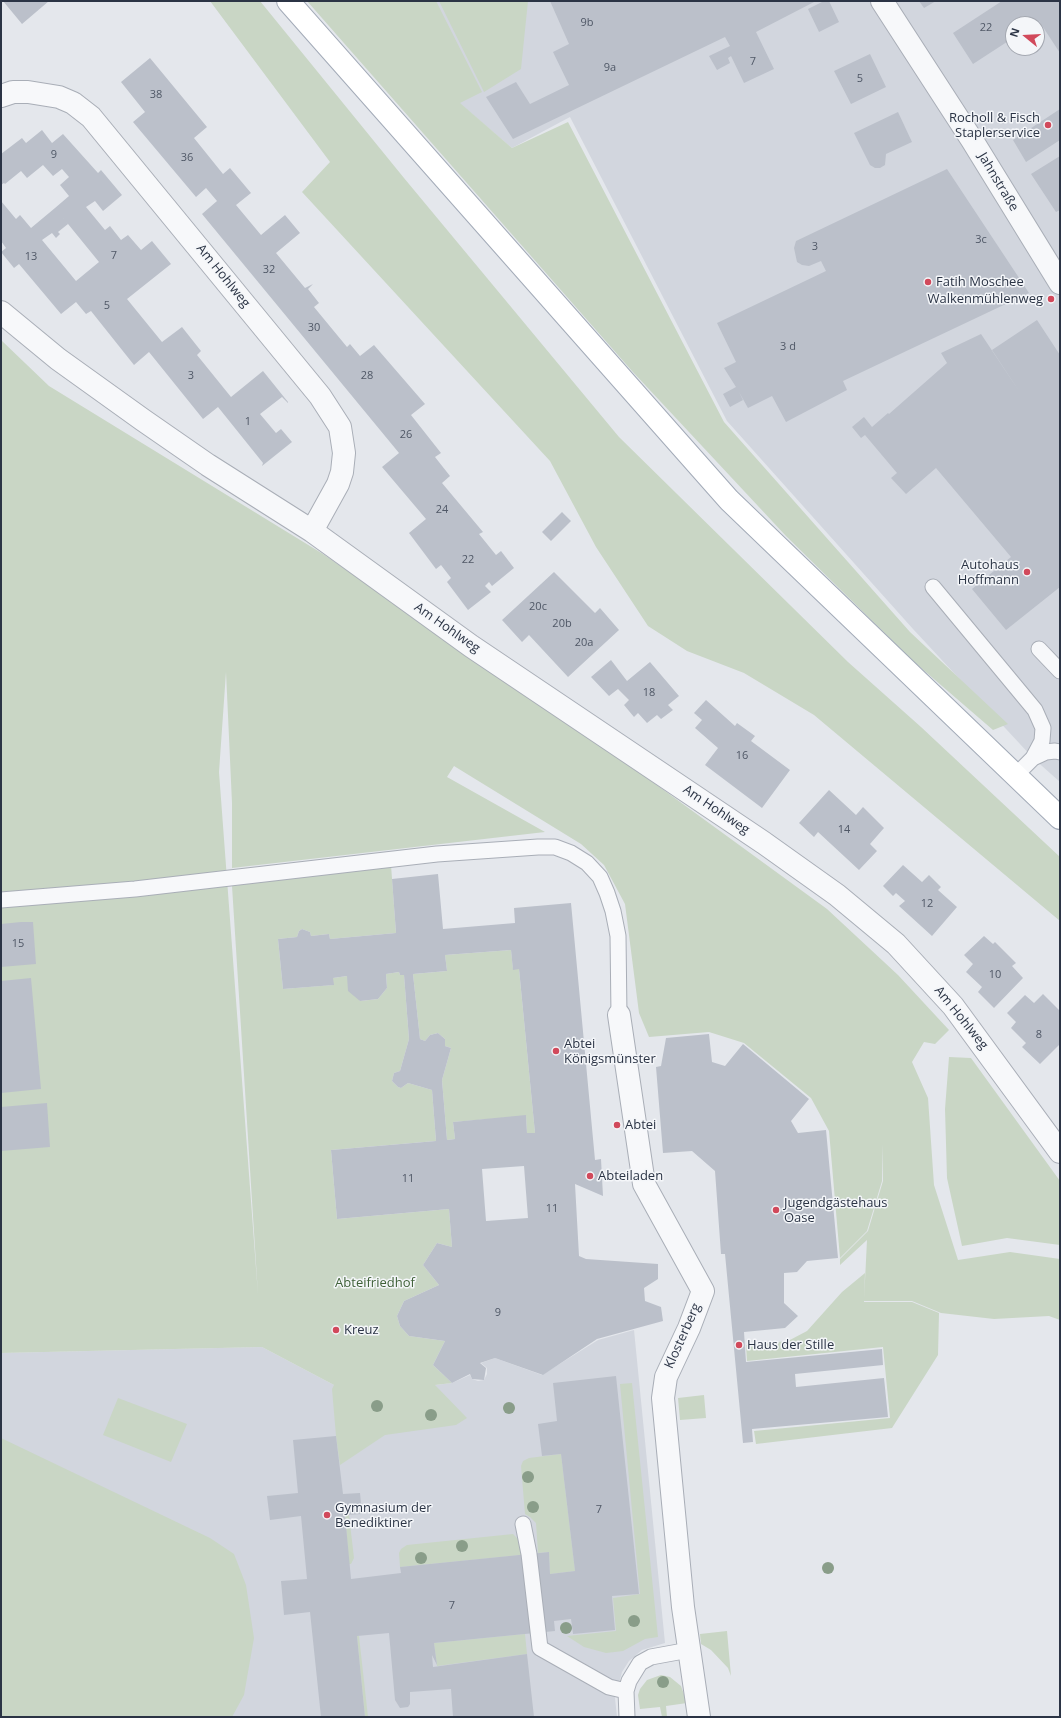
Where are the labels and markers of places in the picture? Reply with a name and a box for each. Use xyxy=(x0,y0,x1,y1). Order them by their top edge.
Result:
place label: Rocholl & Fisch Staplerservice xyxy=(949,110,1040,141)
marker: Rocholl & Fisch Staplerservice xyxy=(1043,120,1053,130)
place label: Fatih Moschee xyxy=(936,274,1024,290)
marker: Fatih Moschee xyxy=(923,277,933,287)
place label: Walkenmühlenweg xyxy=(927,291,1043,307)
marker: Walkenmühlenweg xyxy=(1046,294,1056,304)
place label: Autohaus Hoffmann xyxy=(958,557,1019,588)
marker: Autohaus Hoffmann xyxy=(1022,567,1032,577)
place label: Abtei Königsmünster xyxy=(564,1036,656,1067)
marker: Abtei Königsmünster xyxy=(551,1046,561,1056)
place label: Abtei xyxy=(625,1117,656,1133)
marker: Abtei xyxy=(612,1120,622,1130)
place label: Abteiladen xyxy=(598,1168,663,1184)
marker: Abteiladen xyxy=(585,1171,595,1181)
place label: Jugendgästehaus Oase xyxy=(784,1195,888,1226)
marker: Jugendgästehaus Oase xyxy=(771,1205,781,1215)
place label: Kreuz xyxy=(344,1322,379,1338)
marker: Kreuz xyxy=(331,1325,341,1335)
place label: Haus der Stille xyxy=(747,1337,834,1353)
marker: Haus der Stille xyxy=(734,1340,744,1350)
place label: Gymnasium der Benediktiner xyxy=(335,1500,432,1531)
marker: Gymnasium der Benediktiner xyxy=(322,1510,332,1520)

